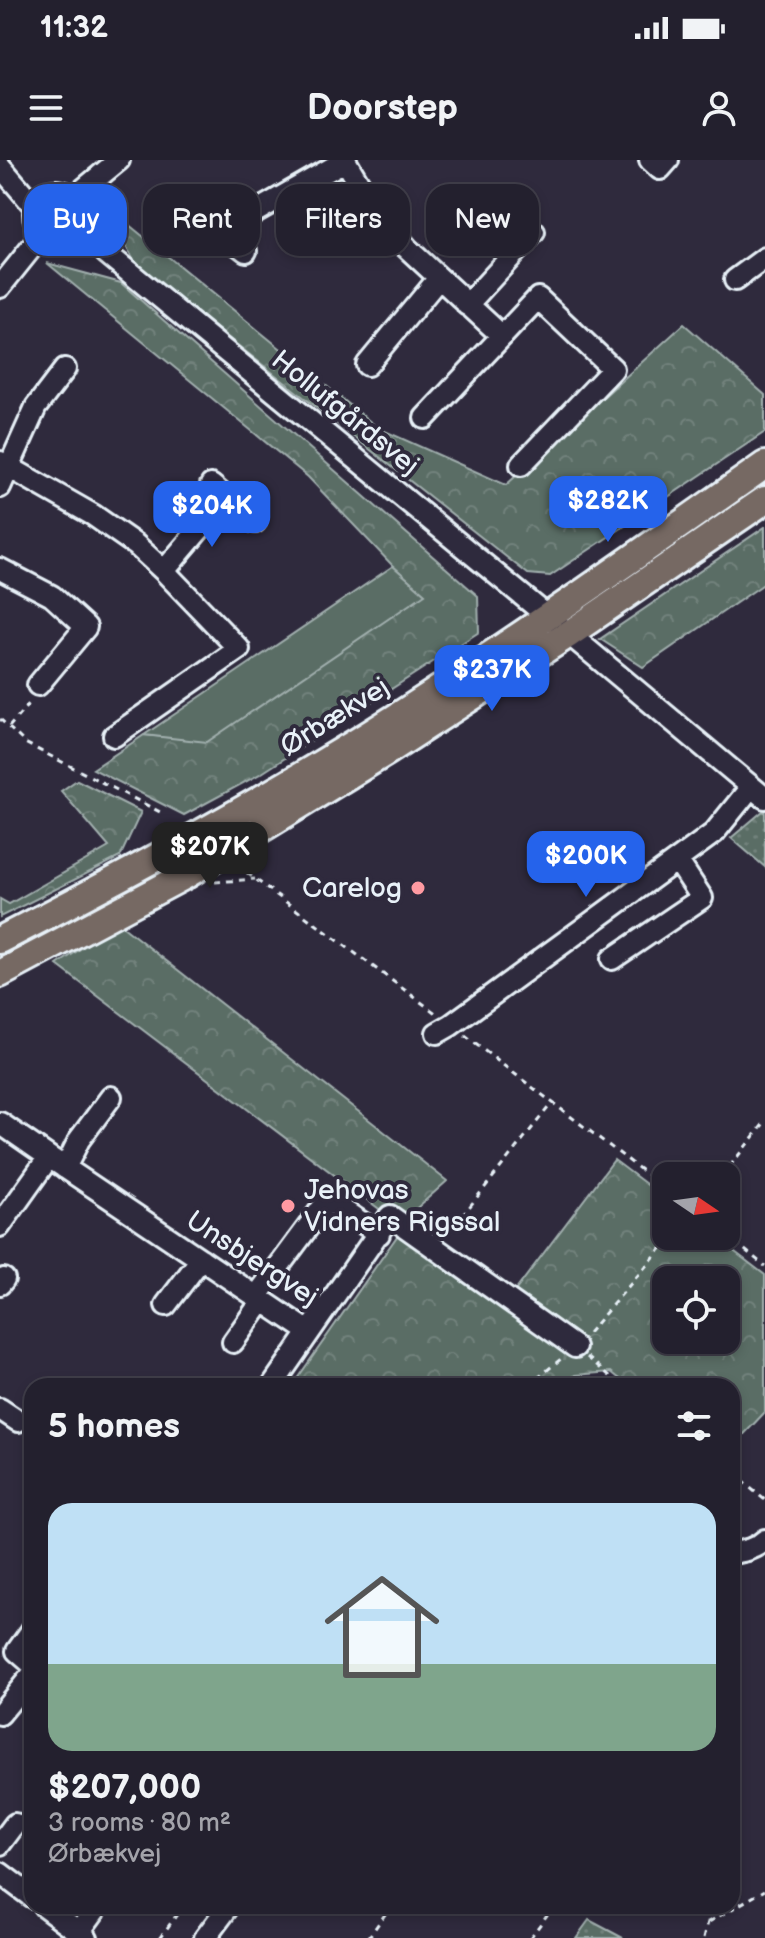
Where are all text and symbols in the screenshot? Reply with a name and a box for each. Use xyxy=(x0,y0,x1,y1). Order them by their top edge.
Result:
text: 11:32 xyxy=(40,10,108,46)
icon: menu xyxy=(24,86,68,130)
icon: person xyxy=(697,86,741,130)
text: Doorstep xyxy=(307,87,458,130)
chip: Buy xyxy=(24,184,127,256)
chip: Rent xyxy=(143,184,260,256)
chip: Filters xyxy=(276,184,410,256)
chip: New xyxy=(426,184,539,256)
street label: Hollufgårdsvej xyxy=(265,344,425,482)
pin: $282K xyxy=(552,476,664,544)
pin: $204K xyxy=(156,481,268,549)
text: $282K xyxy=(567,486,649,517)
text: $204K xyxy=(171,491,253,522)
pin: $237K xyxy=(436,645,548,713)
text: $237K xyxy=(452,655,532,686)
street label: Ørbækvej xyxy=(275,671,395,763)
pin: $207K xyxy=(154,822,266,890)
pin: $200K xyxy=(530,831,642,899)
text: $207K xyxy=(170,832,250,863)
text: $200K xyxy=(545,841,627,872)
place label: Carelog xyxy=(302,872,402,905)
marker: Carelog xyxy=(409,879,427,897)
north arrow xyxy=(652,1162,740,1250)
map controls xyxy=(652,1162,740,1354)
place label: Jehovas Vidners Rigssal xyxy=(304,1174,500,1239)
marker: Jehovas Vidners Rigssal xyxy=(279,1197,297,1215)
street label: Unsbjergvej xyxy=(180,1204,324,1314)
button: locate xyxy=(652,1266,740,1354)
icon: filters xyxy=(672,1404,716,1448)
text: 5 homes xyxy=(48,1406,180,1447)
icon: home xyxy=(310,1555,454,1699)
text: $207,000 xyxy=(48,1767,201,1808)
text: 3 rooms · 80 m² xyxy=(48,1808,231,1839)
text: Ørbækvej xyxy=(48,1839,161,1870)

